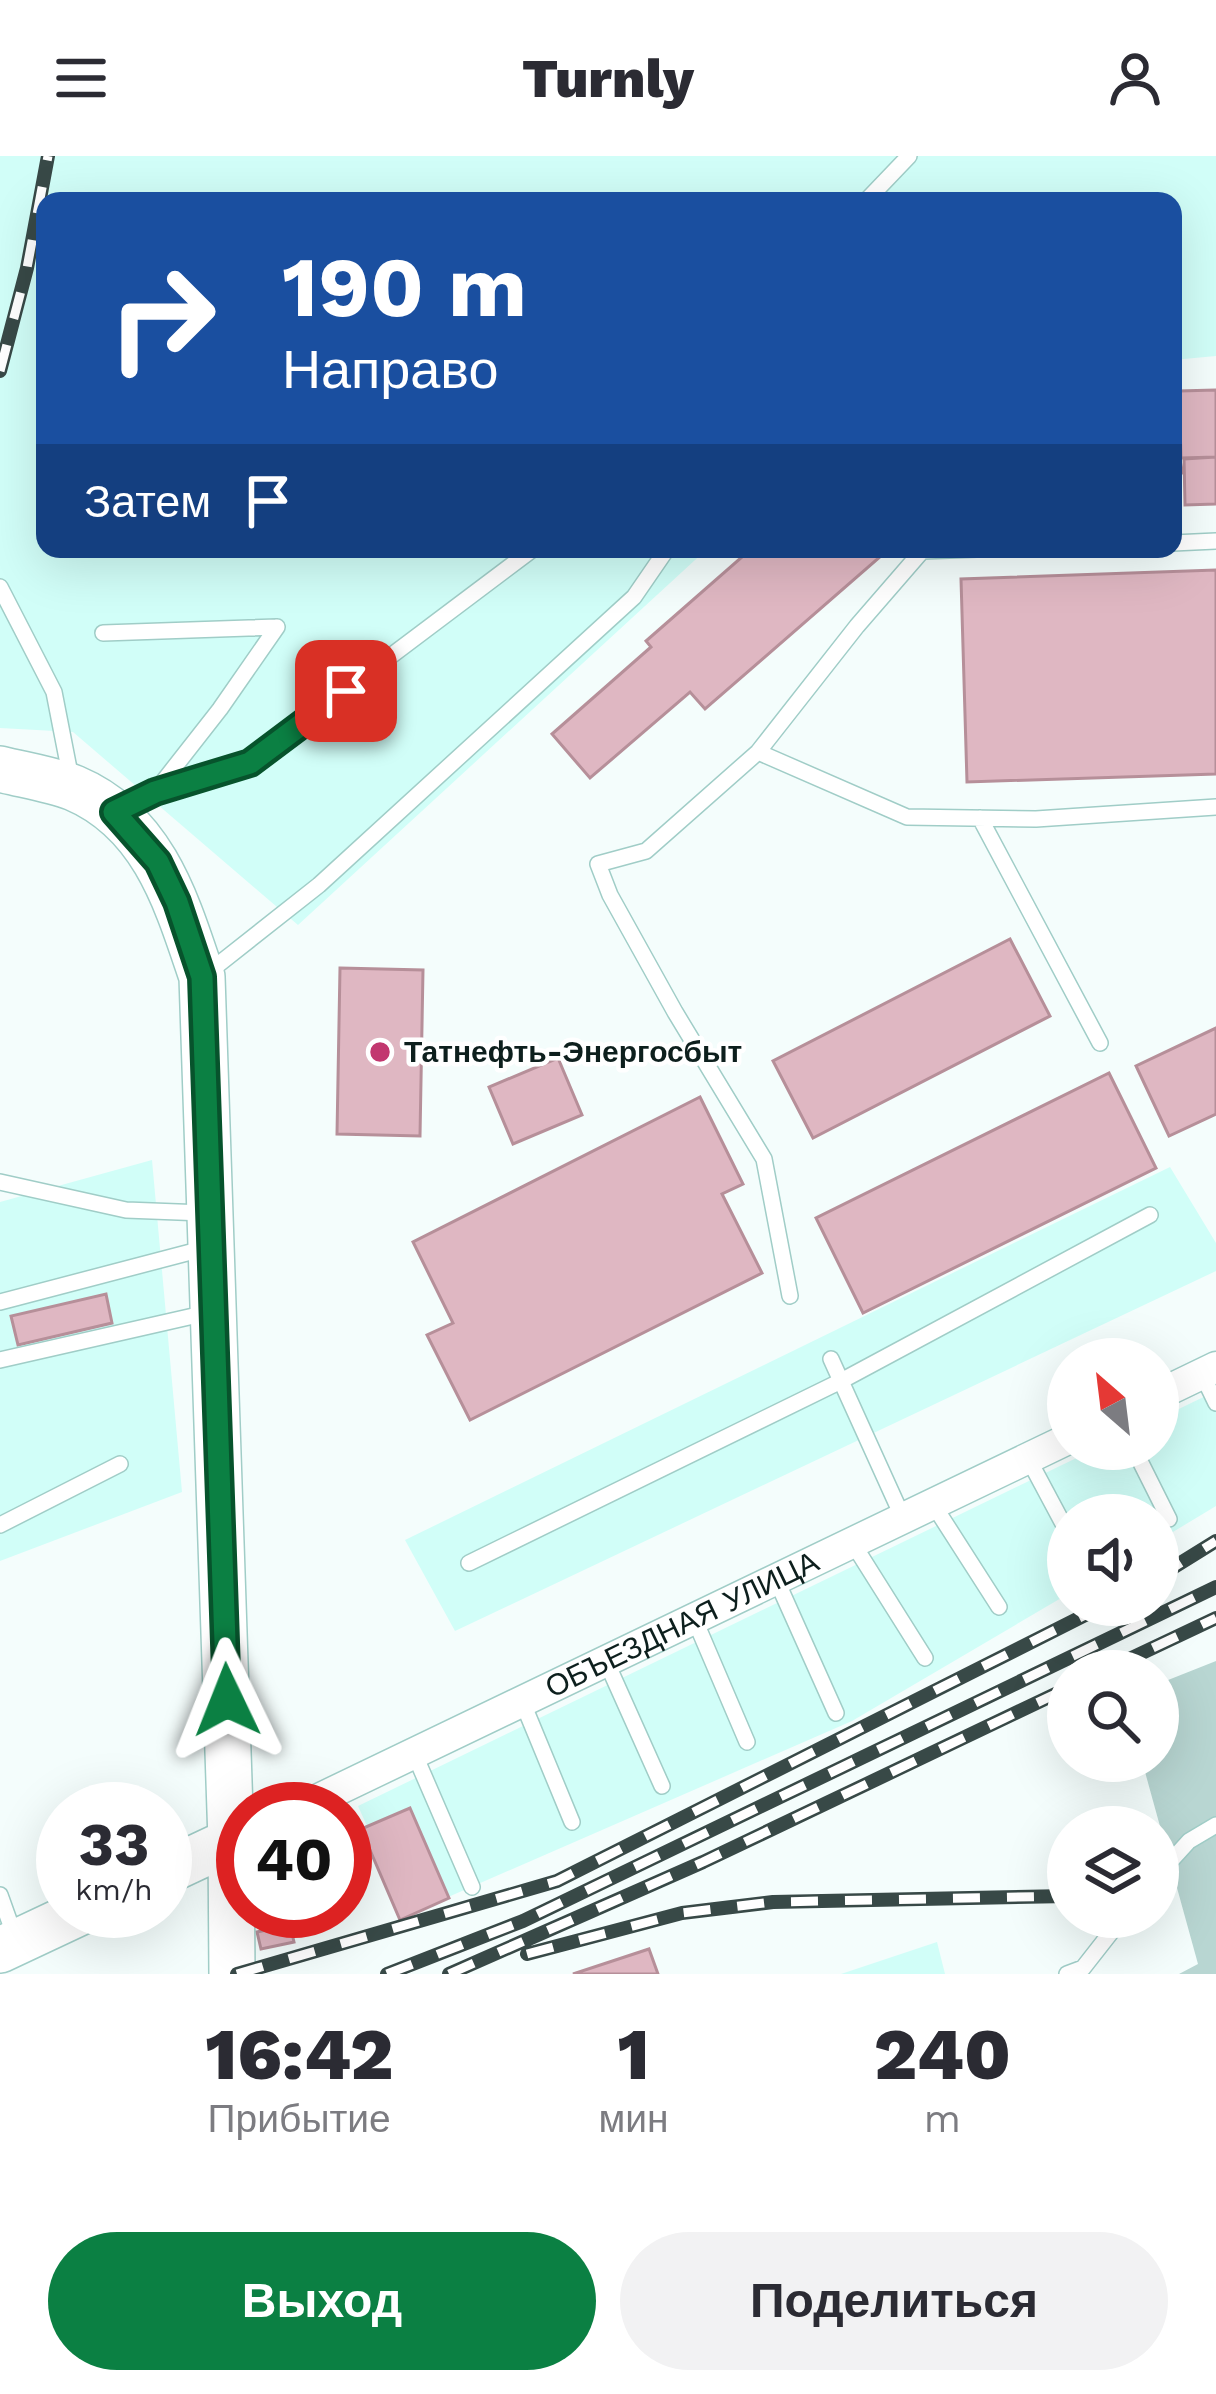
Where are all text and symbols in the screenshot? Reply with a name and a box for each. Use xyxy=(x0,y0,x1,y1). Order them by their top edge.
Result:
icon: menu xyxy=(48,45,114,111)
icon: person xyxy=(1102,45,1168,111)
text: Turnly xyxy=(522,47,694,110)
text: 190 m xyxy=(282,238,527,336)
icon: right xyxy=(84,240,240,396)
text: Направо xyxy=(282,338,498,401)
icon: arrive xyxy=(235,468,301,534)
text: Затем xyxy=(84,475,211,528)
pin xyxy=(295,640,397,742)
icon: arrive xyxy=(313,658,379,724)
place label: Татнефть-Энергосбыт xyxy=(404,1034,742,1069)
marker: Татнефть-Энергосбыт xyxy=(367,1039,393,1065)
north arrow xyxy=(1047,1338,1179,1470)
map controls xyxy=(1047,1338,1179,1938)
button: sound xyxy=(1047,1494,1179,1626)
street label: ОБЪЕЗДНАЯ УЛИЦА xyxy=(540,1544,824,1705)
position arrow xyxy=(164,1637,290,1763)
button: search xyxy=(1047,1650,1179,1782)
speed limit sign: 40 xyxy=(216,1782,372,1938)
button: layers xyxy=(1047,1806,1179,1938)
text: 33 xyxy=(78,1809,150,1880)
text: km/h xyxy=(75,1872,153,1907)
text: 16:42 xyxy=(205,2012,393,2096)
text: 1 xyxy=(617,2012,650,2096)
text: 240 xyxy=(874,2012,1011,2096)
text: Прибытие xyxy=(208,2096,391,2141)
text: мин xyxy=(598,2096,669,2141)
text: m xyxy=(924,2096,961,2141)
button: Выход xyxy=(48,2232,596,2370)
button: Поделиться xyxy=(620,2232,1168,2370)

